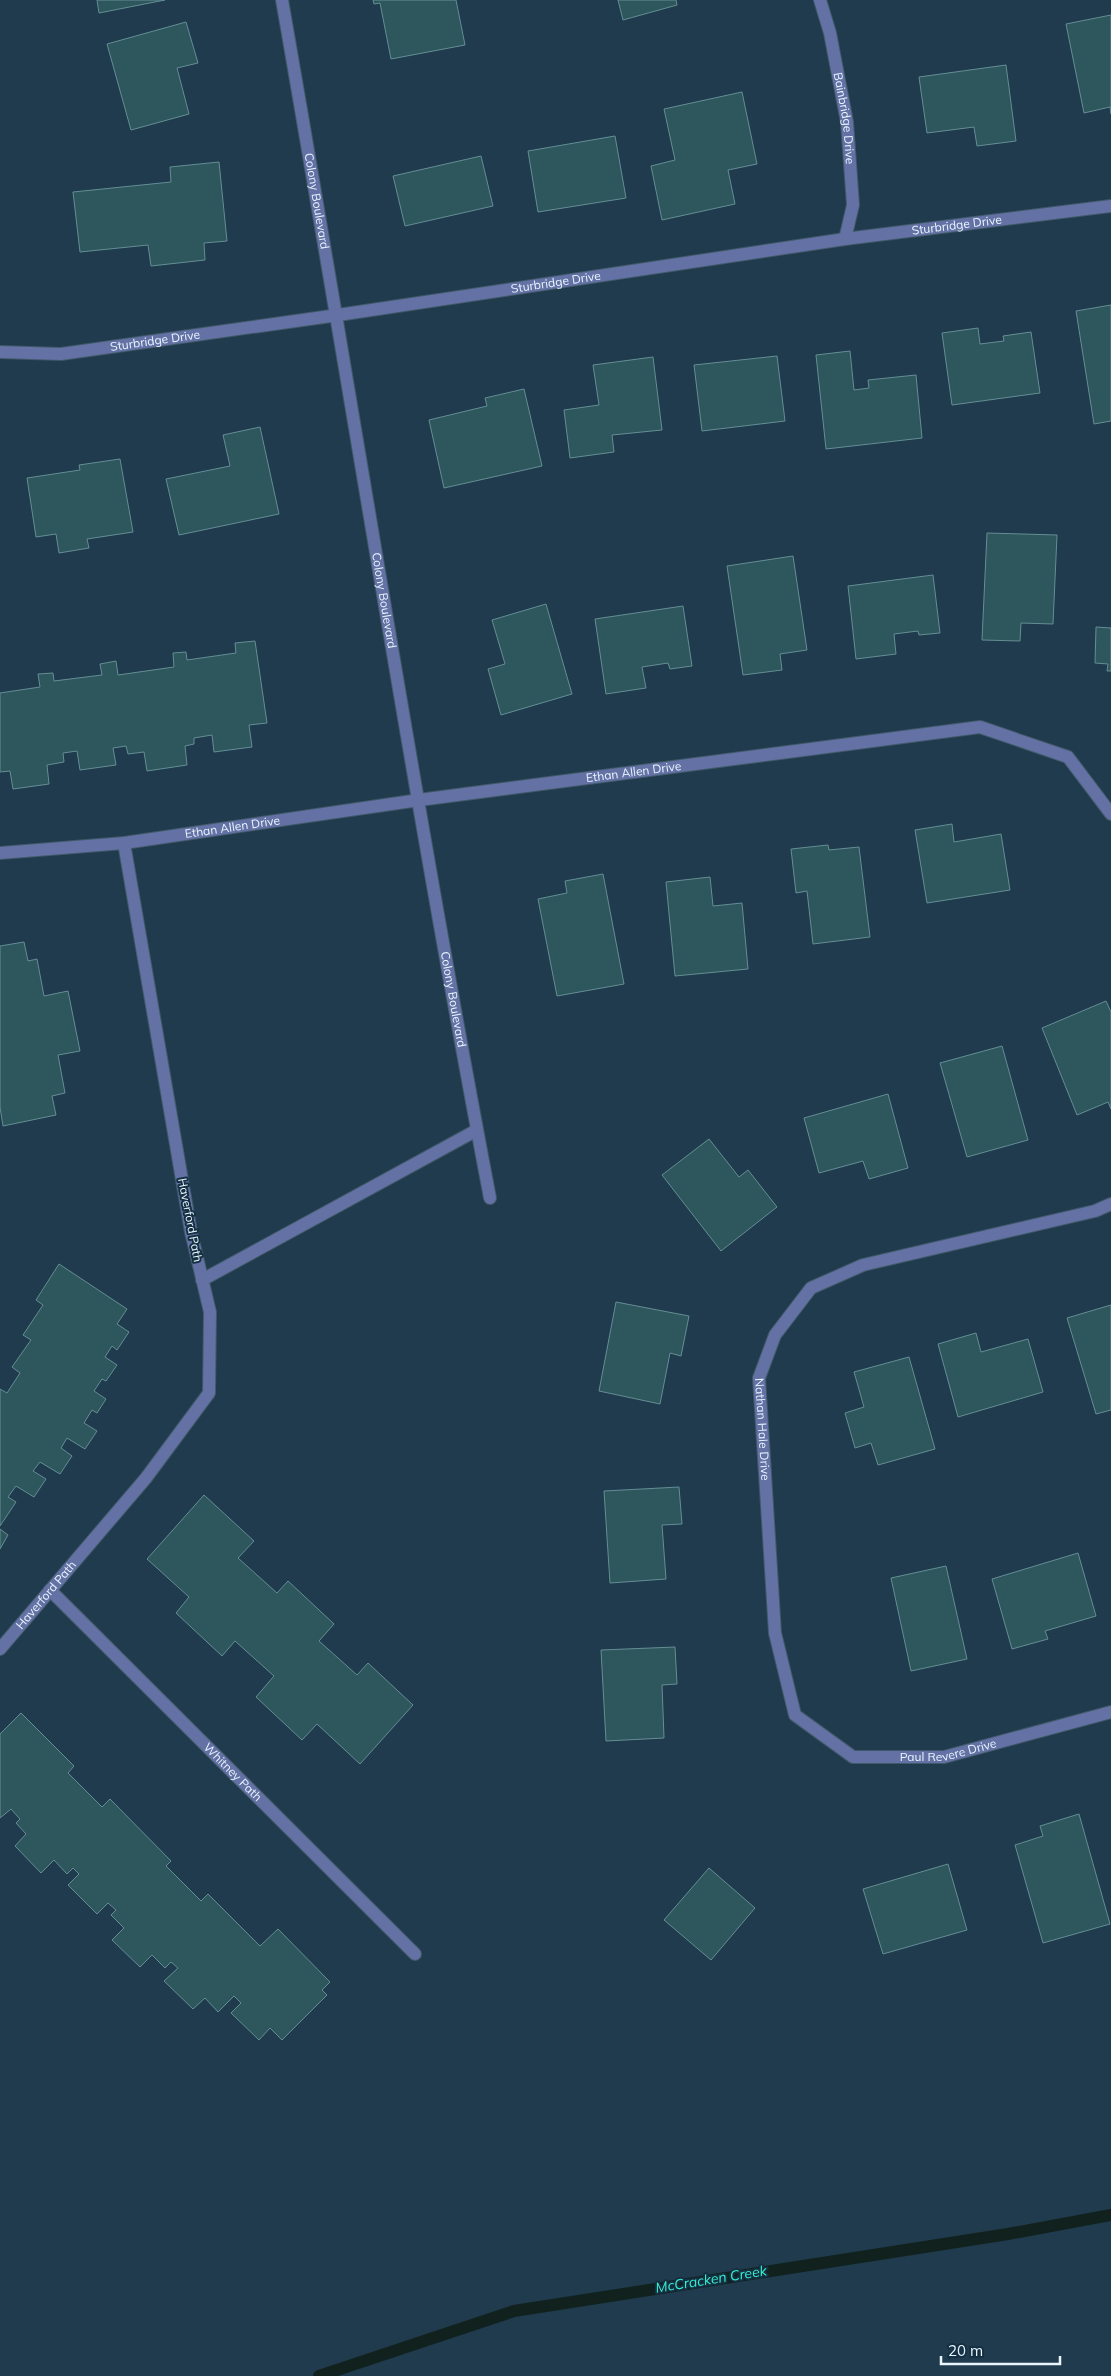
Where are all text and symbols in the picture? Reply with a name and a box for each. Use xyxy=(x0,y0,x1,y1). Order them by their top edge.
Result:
street label: Bainbridge Drive xyxy=(831,71,858,165)
street label: Colony Boulevard xyxy=(302,152,333,250)
street label: Sturbridge Drive xyxy=(911,212,1002,238)
street label: Sturbridge Drive xyxy=(510,268,602,296)
street label: Sturbridge Drive xyxy=(109,327,201,354)
street label: Colony Boulevard xyxy=(369,551,400,649)
street label: Ethan Allen Drive xyxy=(585,758,682,785)
street label: Ethan Allen Drive xyxy=(184,812,281,841)
street label: Colony Boulevard xyxy=(438,950,470,1048)
street label: Haverford Path xyxy=(175,1177,206,1263)
street label: Nathan Hale Drive xyxy=(752,1378,773,1481)
street label: Haverford Path xyxy=(12,1557,79,1632)
street label: Paul Revere Drive xyxy=(900,1735,998,1764)
street label: Whitney Path xyxy=(201,1740,265,1804)
water label: McCracken Creek xyxy=(654,2261,769,2297)
scale bar xyxy=(941,2334,1060,2366)
text: 20 m xyxy=(948,2341,983,2360)

